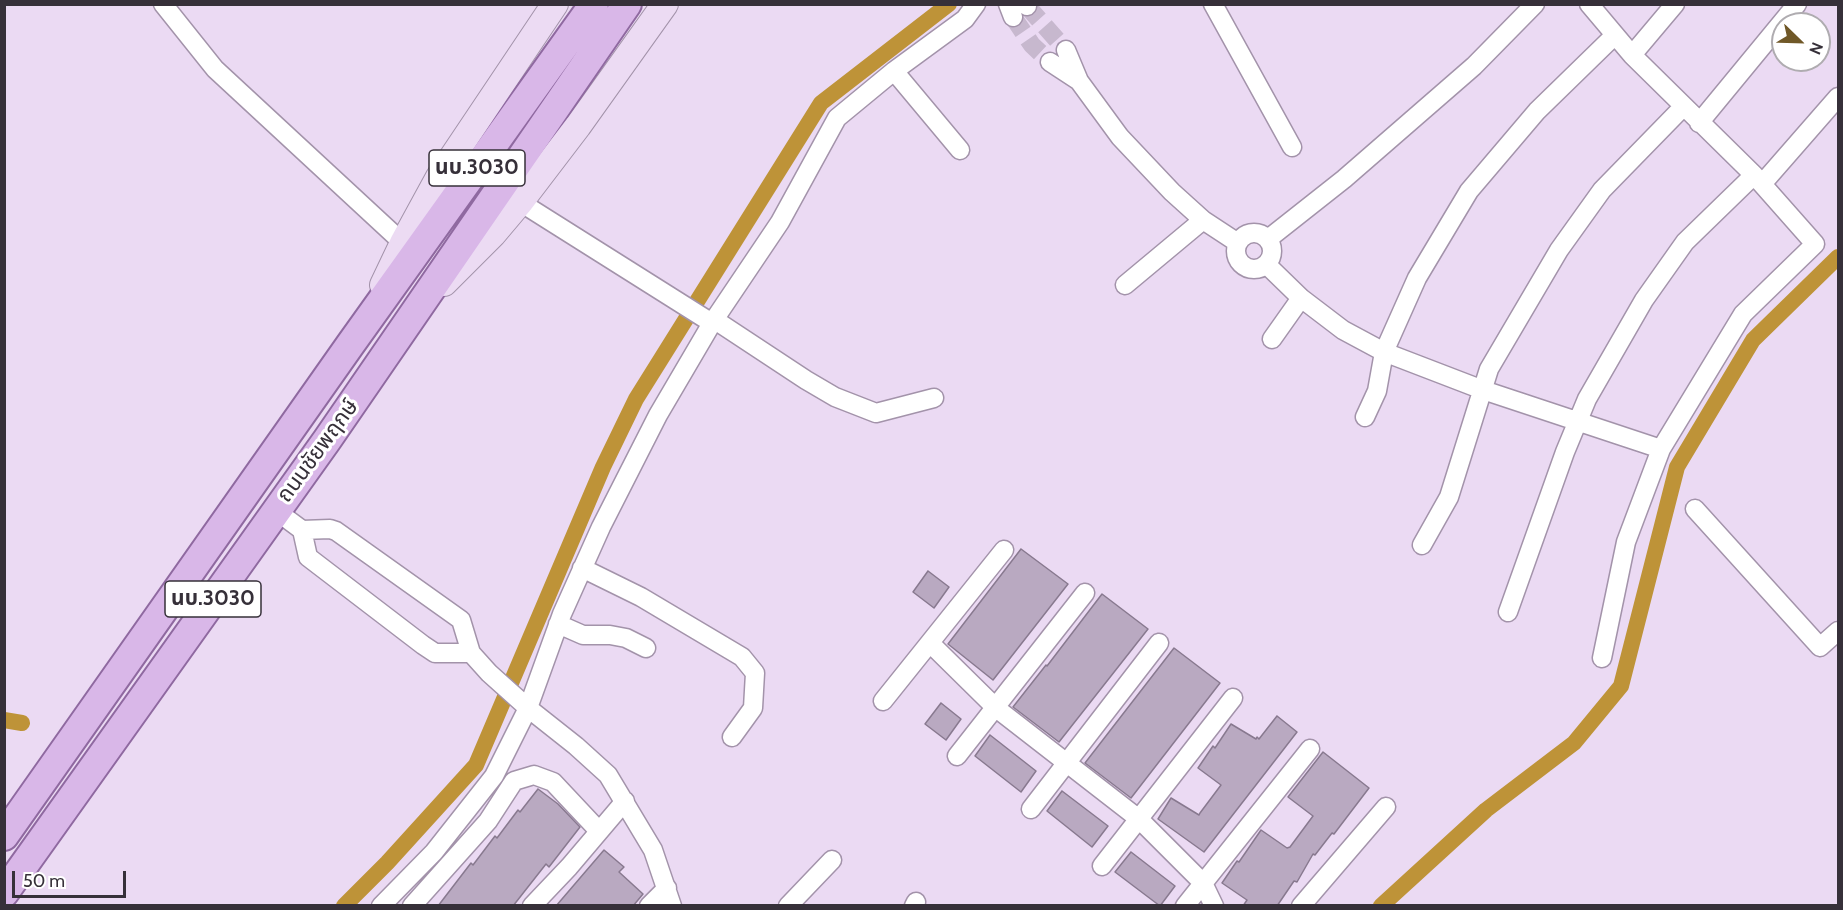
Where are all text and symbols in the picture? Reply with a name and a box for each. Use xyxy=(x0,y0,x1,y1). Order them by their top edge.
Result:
north arrow xyxy=(1771,12,1831,72)
text: N xyxy=(1805,40,1827,57)
road number: นบ.3030 xyxy=(429,150,525,186)
street label: ถนนชัยพฤกษ์ xyxy=(272,394,364,508)
road number: นบ.3030 xyxy=(165,581,261,617)
scale bar xyxy=(15,859,129,897)
text: 50 m xyxy=(23,870,65,892)

